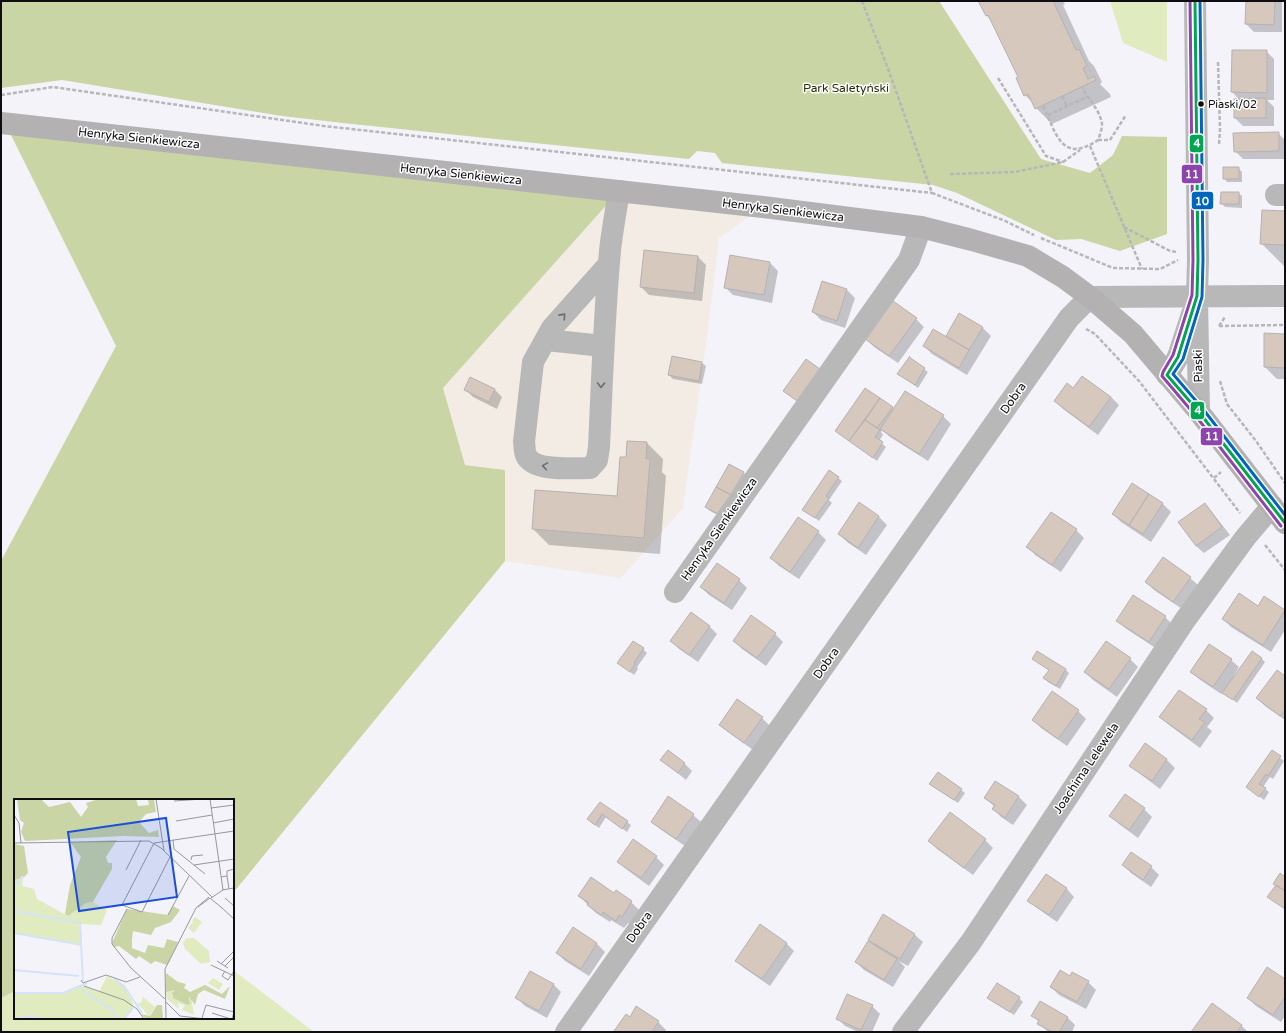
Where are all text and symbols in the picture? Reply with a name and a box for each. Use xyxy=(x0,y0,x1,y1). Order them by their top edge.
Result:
park label: Park Saletyński xyxy=(803,81,889,95)
place label: Piaski/02 xyxy=(1208,98,1257,111)
marker: Piaski/02 xyxy=(1196,99,1206,109)
street label: Henryka Sienkiewicza xyxy=(77,125,201,151)
line badge: 4 xyxy=(1189,134,1204,153)
text: 4 xyxy=(1194,137,1201,150)
street label: Henryka Sienkiewicza xyxy=(399,161,523,187)
line badge: 11 xyxy=(1181,164,1203,184)
text: 11 xyxy=(1185,168,1199,181)
line badge: 10 xyxy=(1191,191,1214,210)
text: 10 xyxy=(1195,195,1209,208)
street label: Henryka Sienkiewicza xyxy=(721,196,845,224)
one-way arrow xyxy=(558,313,565,321)
street label: Piaski xyxy=(1191,349,1205,383)
street label: Dobra xyxy=(997,380,1029,416)
one-way arrow xyxy=(597,382,606,388)
line badge: 4 xyxy=(1190,401,1205,420)
text: 4 xyxy=(1195,404,1202,417)
line badge: 11 xyxy=(1200,427,1223,446)
text: 11 xyxy=(1205,430,1219,443)
one-way arrow xyxy=(542,462,548,471)
street label: Henryka Sienkiewicza xyxy=(678,475,760,583)
street label: Dobra xyxy=(810,645,842,681)
street label: Joachima Lelewela xyxy=(1050,720,1122,816)
inset map xyxy=(14,799,234,1019)
street label: Dobra xyxy=(623,909,655,945)

